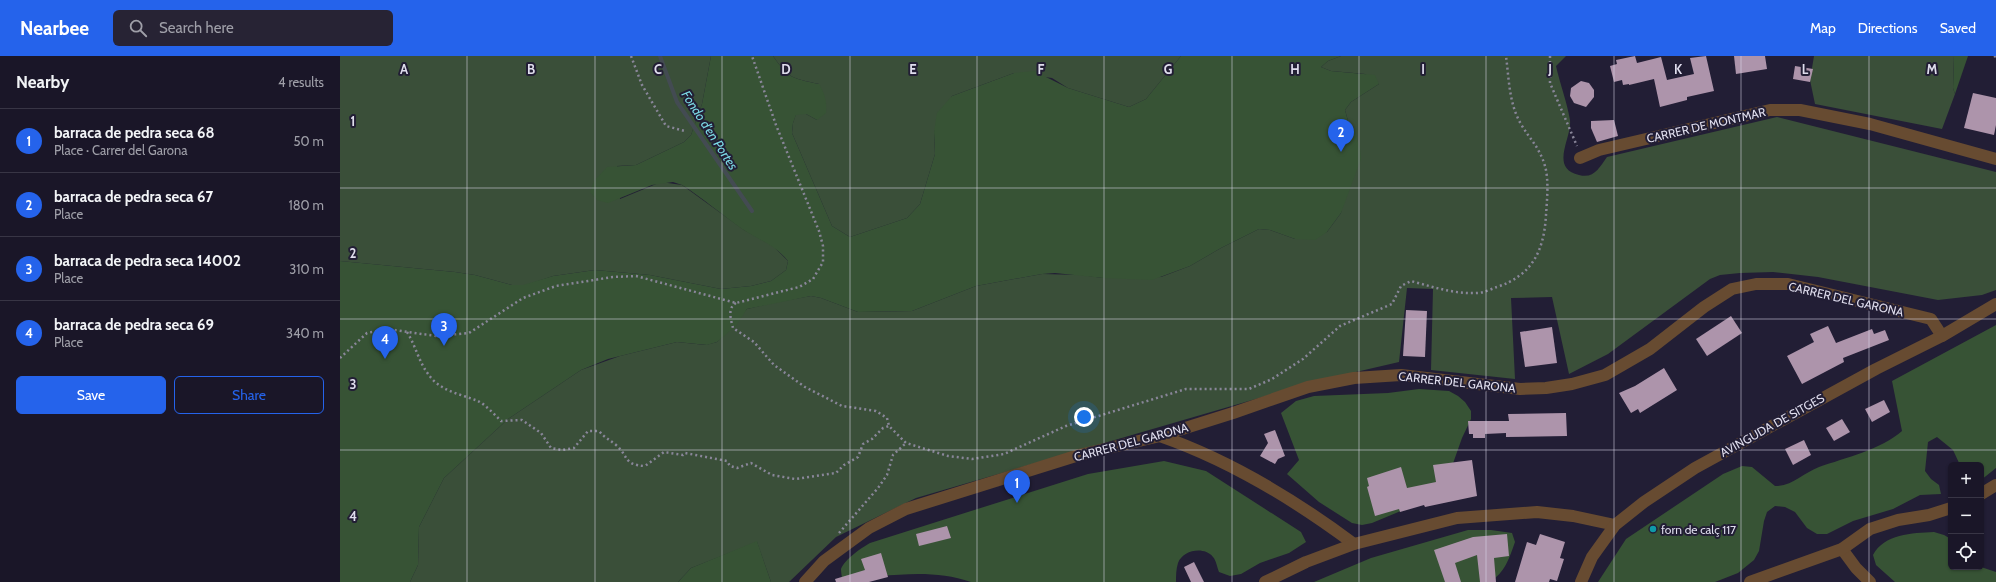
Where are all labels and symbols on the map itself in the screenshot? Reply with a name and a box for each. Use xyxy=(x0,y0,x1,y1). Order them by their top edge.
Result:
text: A xyxy=(400,61,409,77)
text: B xyxy=(527,61,535,77)
text: C xyxy=(654,61,662,77)
text: D xyxy=(781,61,791,77)
text: E xyxy=(909,61,917,77)
text: F xyxy=(1038,61,1045,77)
text: G xyxy=(1164,61,1173,77)
text: H xyxy=(1290,61,1300,77)
text: I xyxy=(1421,61,1425,77)
text: J xyxy=(1547,61,1552,77)
text: K xyxy=(1674,61,1683,77)
text: L xyxy=(1802,61,1809,77)
text: M xyxy=(1927,61,1938,77)
water label: Fondo d'en Portes xyxy=(678,87,742,173)
street label: CARRER DE MONTMAR xyxy=(1645,104,1768,146)
text: 1 xyxy=(351,113,355,129)
pin: 2 xyxy=(1328,119,1354,152)
text: 2 xyxy=(350,245,357,261)
street label: CARRER DEL GARONA xyxy=(1787,278,1906,320)
pin: 3 xyxy=(431,313,457,346)
pin: 4 xyxy=(372,326,398,359)
street label: CARRER DEL GARONA xyxy=(1398,368,1517,396)
text: 3 xyxy=(349,376,357,392)
street label: AVINGUDA DE SITGES xyxy=(1717,390,1827,460)
your location xyxy=(1074,407,1094,427)
street label: CARRER DEL GARONA xyxy=(1072,419,1190,464)
pin: 1 xyxy=(1004,470,1030,503)
text: 4 xyxy=(349,508,357,524)
place label: forn de calç 117 xyxy=(1661,522,1736,537)
marker: forn de calç 117 xyxy=(1648,524,1658,534)

